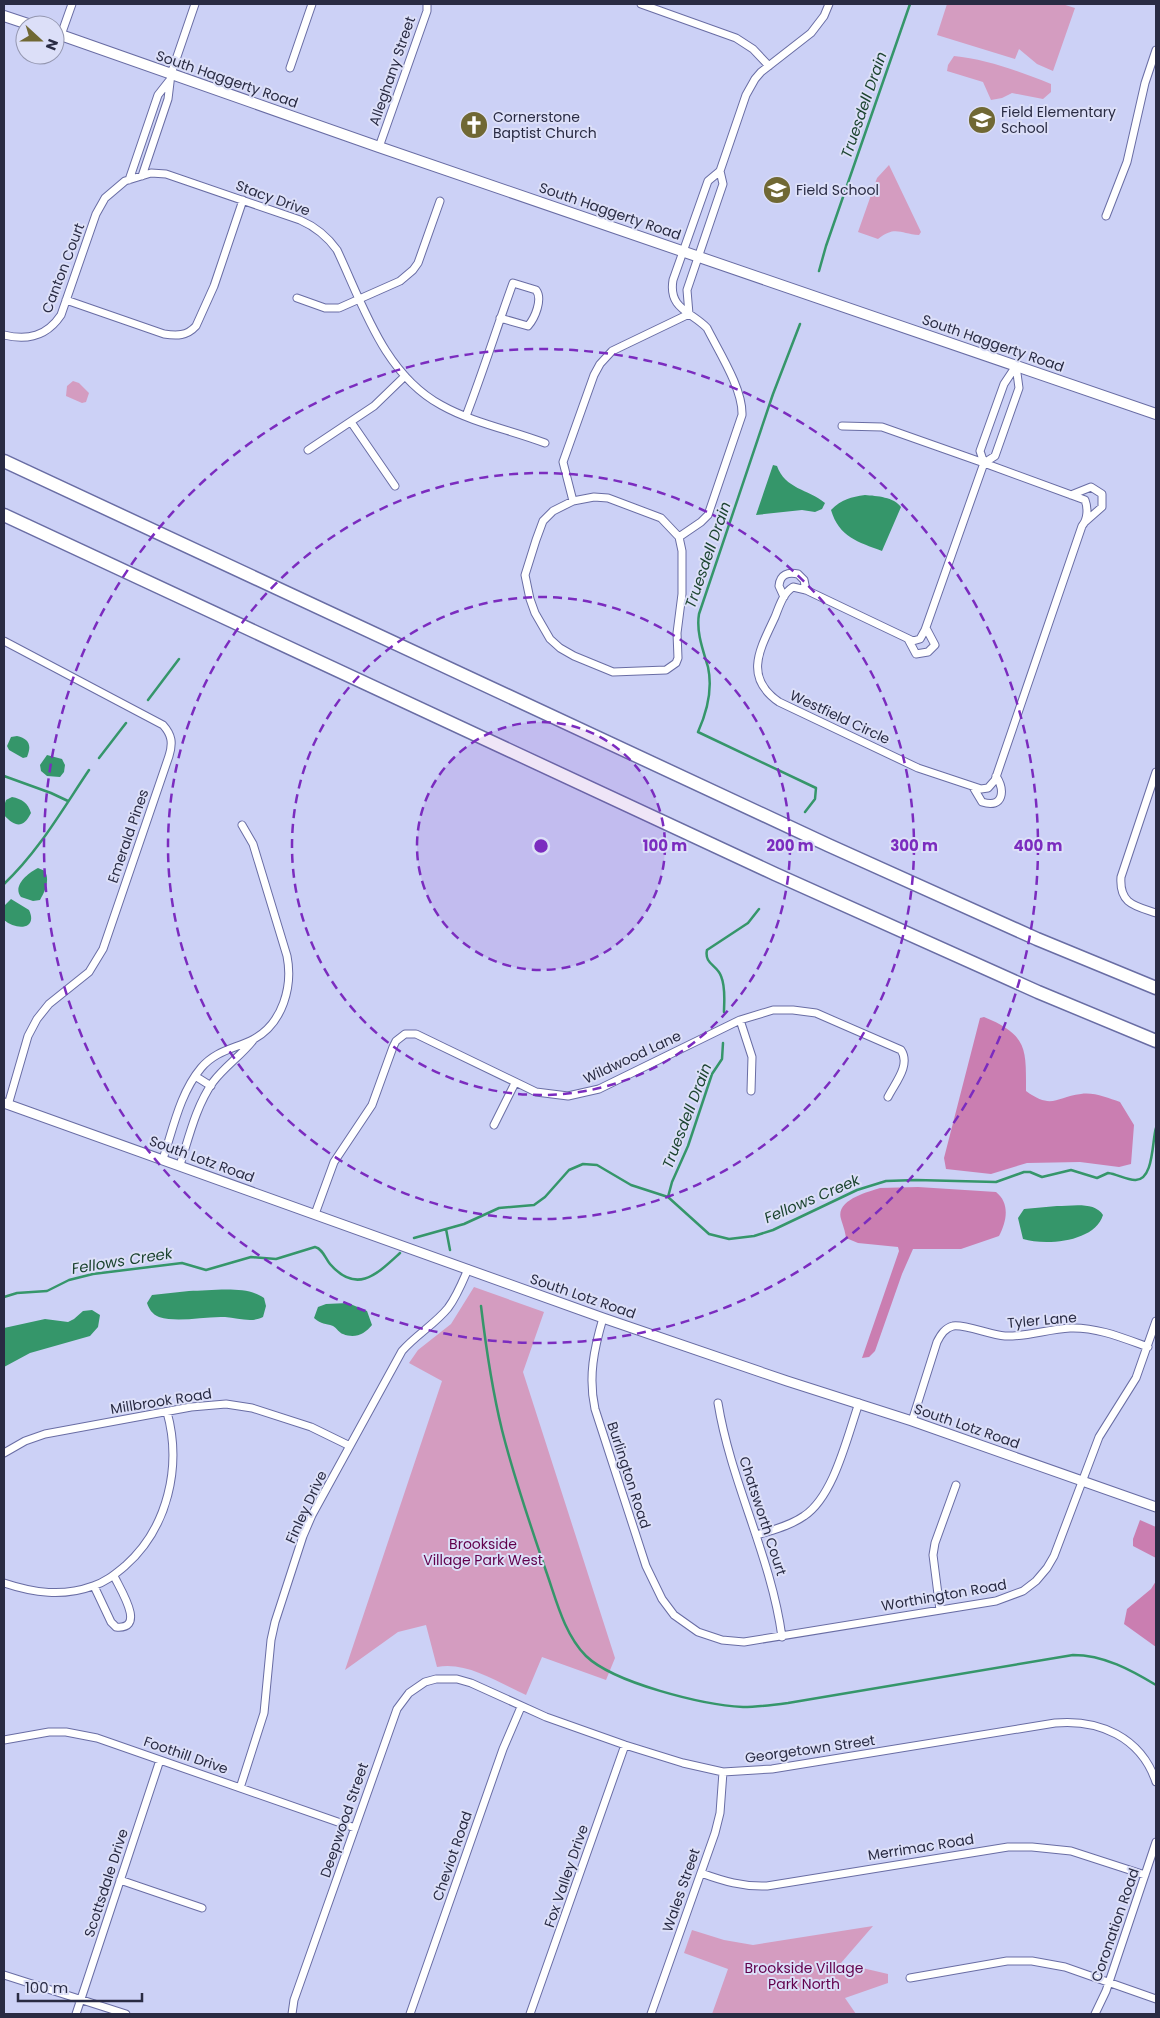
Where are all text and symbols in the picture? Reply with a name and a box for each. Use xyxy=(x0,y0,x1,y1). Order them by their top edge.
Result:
street label: Alleghany Street xyxy=(364,14,420,128)
north arrow xyxy=(15,15,65,65)
text: N xyxy=(41,36,63,53)
street label: South Haggerty Road xyxy=(153,45,301,113)
water label: Truesdell Drain xyxy=(835,49,892,161)
place label: Field Elementary School xyxy=(1001,102,1116,138)
school or university icon: Field Elementary School xyxy=(967,105,997,135)
place label: Cornerstone Baptist Church xyxy=(493,107,597,143)
church icon: Cornerstone Baptist Church xyxy=(459,110,489,140)
street label: Stacy Drive xyxy=(233,175,313,221)
school or university icon: Field School xyxy=(762,175,792,205)
street label: South Haggerty Road xyxy=(536,177,684,245)
place label: Field School xyxy=(796,180,879,200)
street label: Canton Court xyxy=(37,220,89,316)
street label: South Haggerty Road xyxy=(919,309,1067,377)
water label: Truesdell Drain xyxy=(679,499,736,611)
street label: Westfield Circle xyxy=(787,685,894,749)
street label: Emerald Pines xyxy=(103,786,153,886)
text: 100 m xyxy=(643,835,687,856)
text: 200 m xyxy=(766,835,814,856)
text: 300 m xyxy=(890,835,938,856)
text: 400 m xyxy=(1014,835,1063,856)
centre of rings xyxy=(532,837,550,855)
street label: Wildwood Lane xyxy=(580,1025,684,1088)
water label: Truesdell Drain xyxy=(657,1060,716,1172)
street label: South Lotz Road xyxy=(147,1131,257,1187)
water label: Fellows Creek xyxy=(761,1168,864,1228)
water label: Fellows Creek xyxy=(70,1242,175,1279)
street label: South Lotz Road xyxy=(527,1269,639,1323)
street label: Tyler Lane xyxy=(1006,1307,1078,1333)
street label: Millbrook Road xyxy=(109,1383,213,1419)
street label: South Lotz Road xyxy=(911,1399,1023,1453)
street label: Burlington Road xyxy=(602,1419,656,1531)
street label: Chatsworth Court xyxy=(734,1454,792,1578)
street label: Finley Drive xyxy=(280,1467,332,1547)
park label: Brookside Village Park West xyxy=(423,1534,543,1570)
street label: Worthington Road xyxy=(880,1574,1008,1616)
street label: Georgetown Street xyxy=(744,1730,876,1768)
street label: Foothill Drive xyxy=(141,1731,231,1779)
street label: Deepwood Street xyxy=(315,1760,373,1880)
street label: Cheviot Road xyxy=(427,1808,477,1904)
street label: Fox Valley Drive xyxy=(539,1822,593,1930)
street label: Scottsdale Drive xyxy=(79,1826,133,1940)
street label: Merrimac Road xyxy=(867,1829,975,1865)
street label: Wales Street xyxy=(657,1845,705,1935)
street label: Coronation Road xyxy=(1086,1865,1144,1985)
park label: Brookside Village Park North xyxy=(745,1958,864,1994)
scale bar xyxy=(18,1970,141,2002)
text: 100 m xyxy=(25,1977,68,1998)

